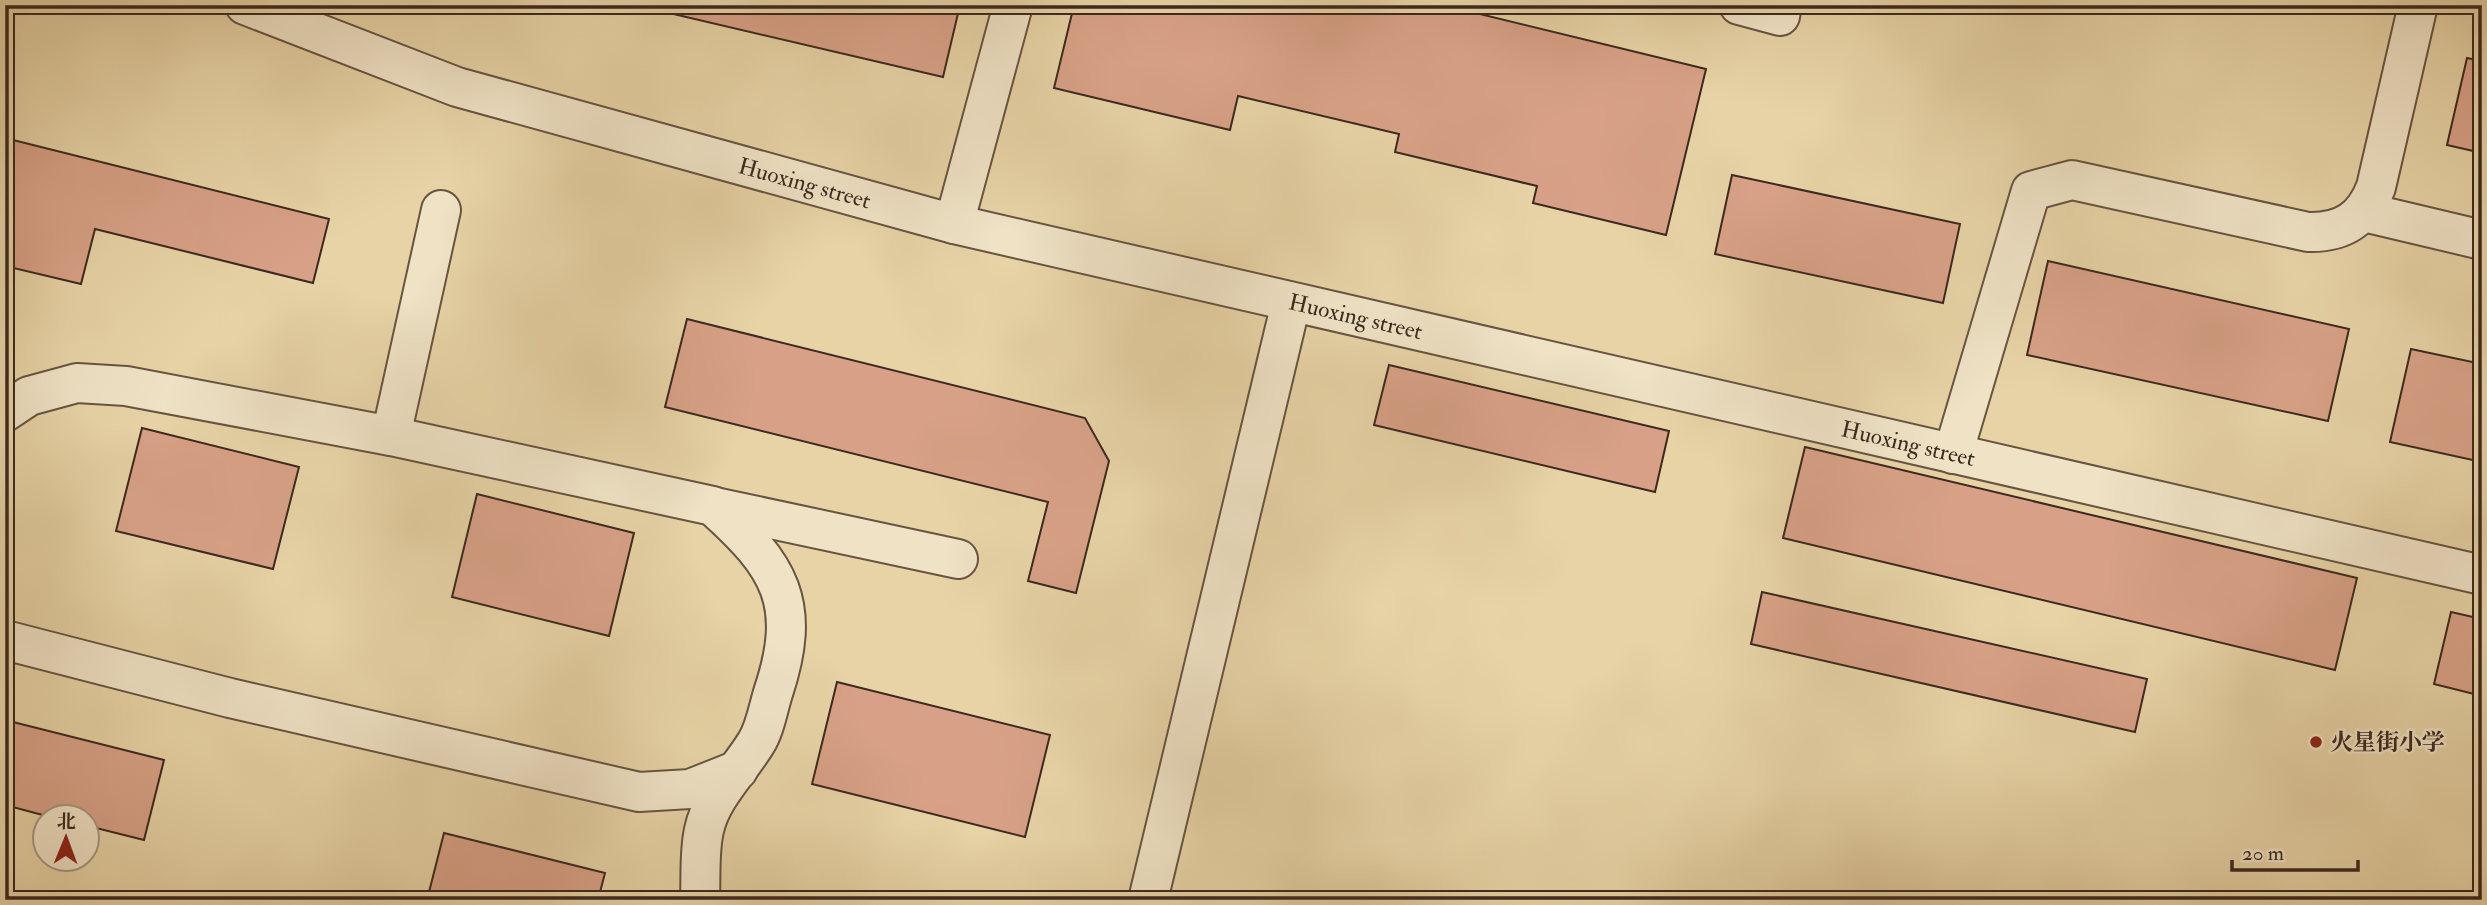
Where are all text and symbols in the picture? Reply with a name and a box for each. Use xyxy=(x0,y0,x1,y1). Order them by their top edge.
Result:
street label: Huoxing street xyxy=(735,151,874,215)
street label: Huoxing street xyxy=(1286,287,1425,346)
street label: Huoxing street xyxy=(1839,414,1978,473)
place label: 火星街小学 xyxy=(2330,728,2445,757)
marker: 火星街小学 xyxy=(2308,734,2324,750)
north arrow xyxy=(32,804,102,874)
text: 北 xyxy=(57,810,76,834)
scale bar xyxy=(2232,828,2358,872)
text: 20 m xyxy=(2242,840,2284,867)

